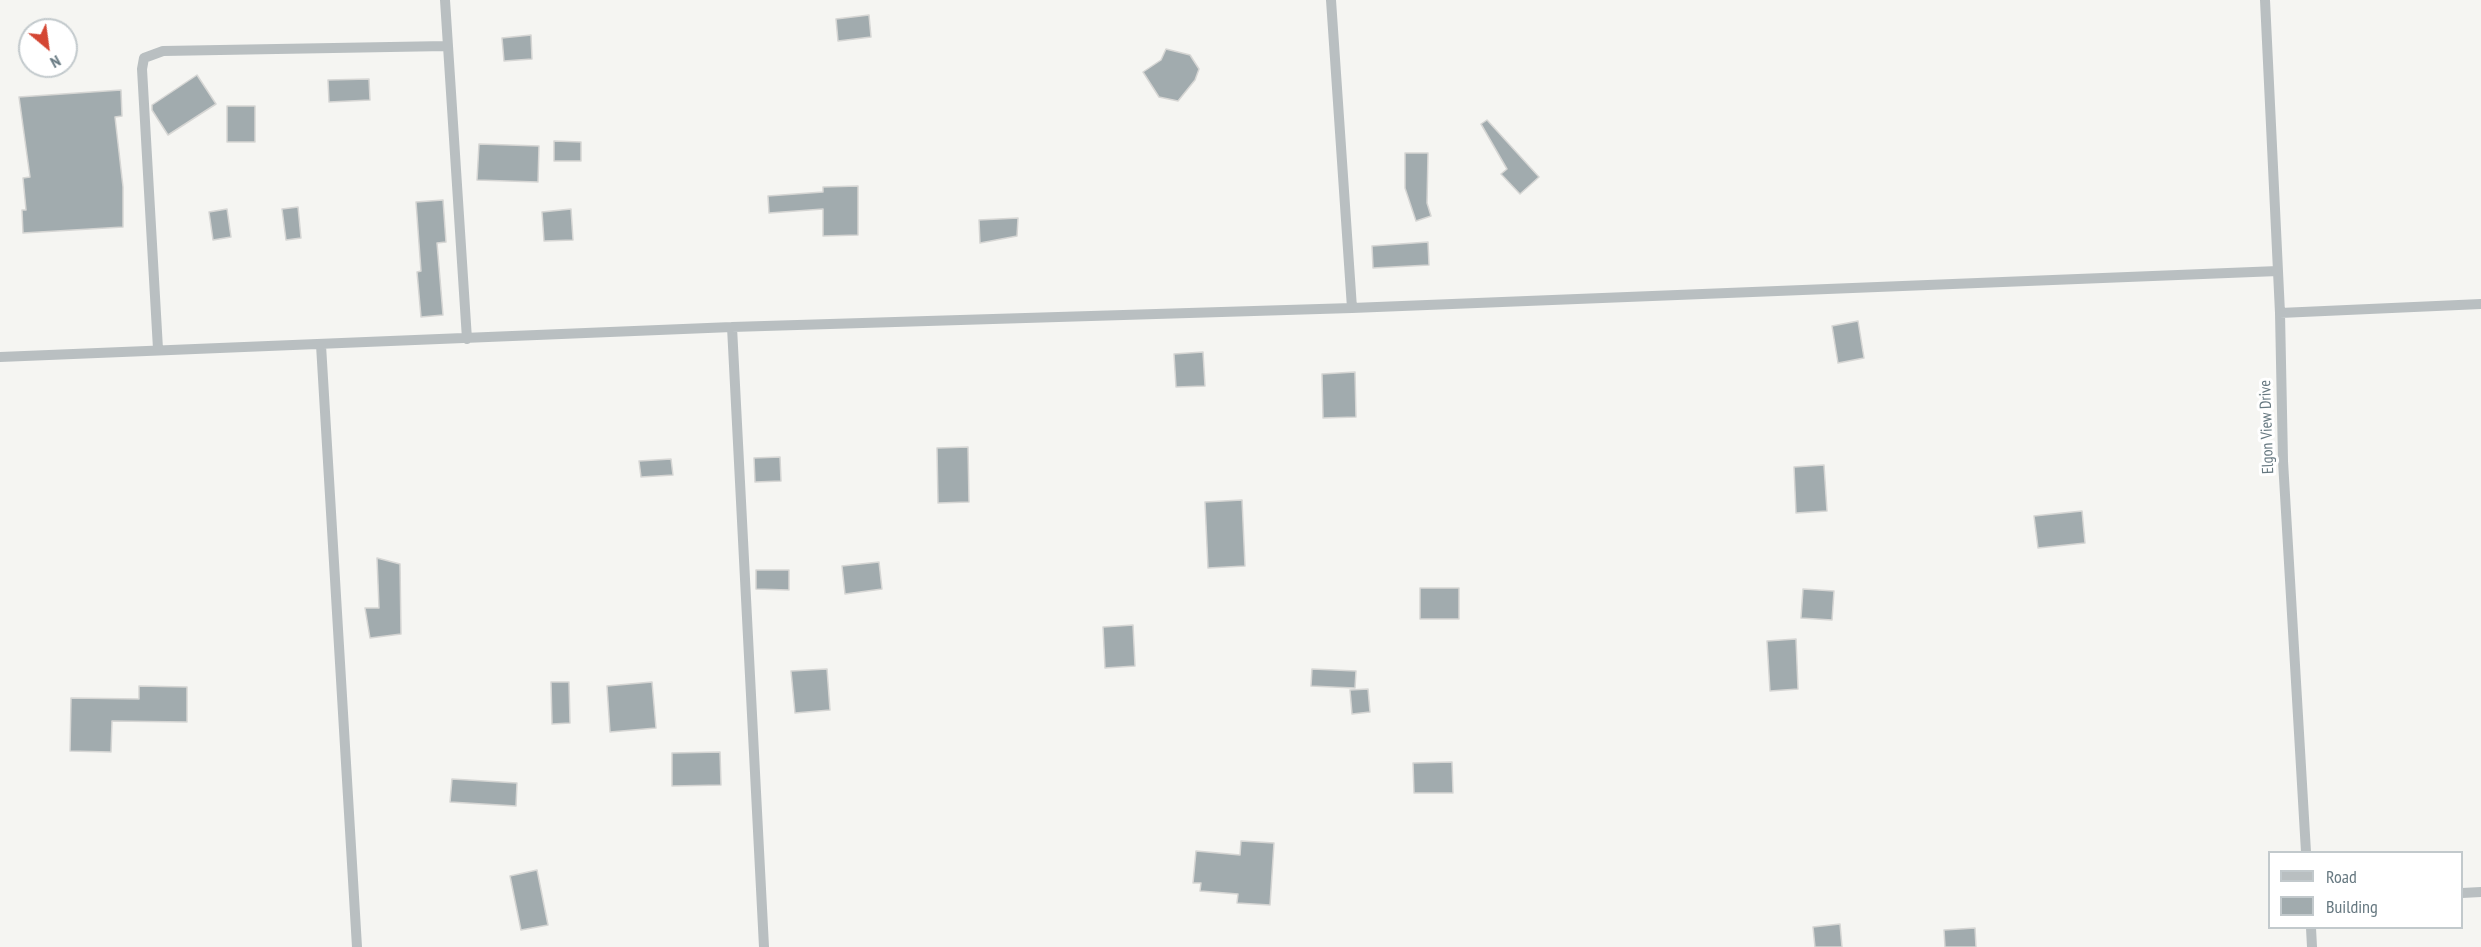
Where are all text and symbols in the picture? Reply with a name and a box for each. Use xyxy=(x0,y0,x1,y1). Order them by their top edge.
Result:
north arrow xyxy=(18,18,78,78)
text: N xyxy=(47,51,64,73)
street label: Elgon View Drive xyxy=(2256,380,2278,474)
legend xyxy=(2268,851,2463,929)
text: Road xyxy=(2326,865,2357,888)
text: Building xyxy=(2326,895,2378,918)

